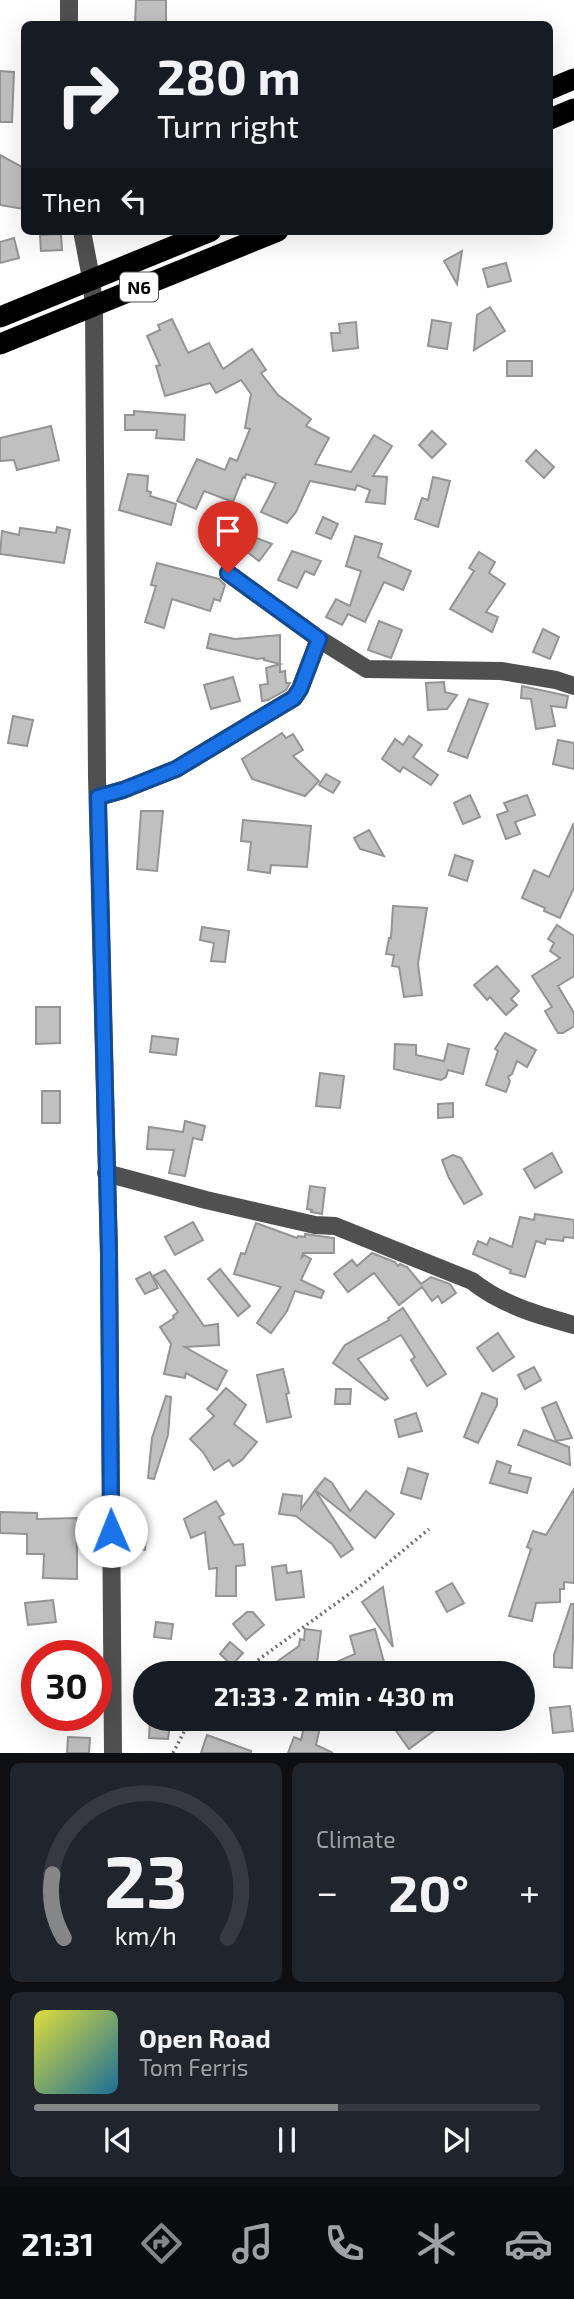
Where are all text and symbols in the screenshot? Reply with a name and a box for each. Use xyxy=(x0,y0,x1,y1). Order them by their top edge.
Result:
text: 280 m xyxy=(157,46,301,105)
icon: right xyxy=(42,49,133,140)
text: Turn right xyxy=(157,106,299,144)
icon: left xyxy=(115,182,153,220)
text: Then xyxy=(42,186,101,217)
road number: N6 xyxy=(120,272,158,302)
pin xyxy=(198,501,258,573)
icon: arrive xyxy=(209,512,247,550)
position arrow xyxy=(74,1494,148,1568)
speed limit sign: 30 xyxy=(21,1640,112,1731)
text: 21:33 · 2 min · 430 m xyxy=(214,1680,454,1711)
text: Climate xyxy=(316,1825,396,1853)
text: 23 xyxy=(104,1836,188,1924)
text: 20° xyxy=(388,1860,469,1922)
text: − xyxy=(316,1868,338,1914)
text: + xyxy=(519,1868,540,1914)
text: km/h xyxy=(115,1920,177,1950)
text: Open Road xyxy=(139,2022,271,2053)
text: Tom Ferris xyxy=(139,2053,248,2081)
icon: previous xyxy=(99,2121,137,2159)
icon: pause xyxy=(268,2121,306,2159)
icon: next xyxy=(437,2121,475,2159)
icon: directions xyxy=(137,2219,186,2268)
icon: music xyxy=(228,2219,277,2268)
icon: phone xyxy=(320,2219,369,2268)
icon: climate xyxy=(412,2219,461,2268)
icon: car xyxy=(504,2219,553,2268)
text: 21:31 xyxy=(21,2224,94,2262)

